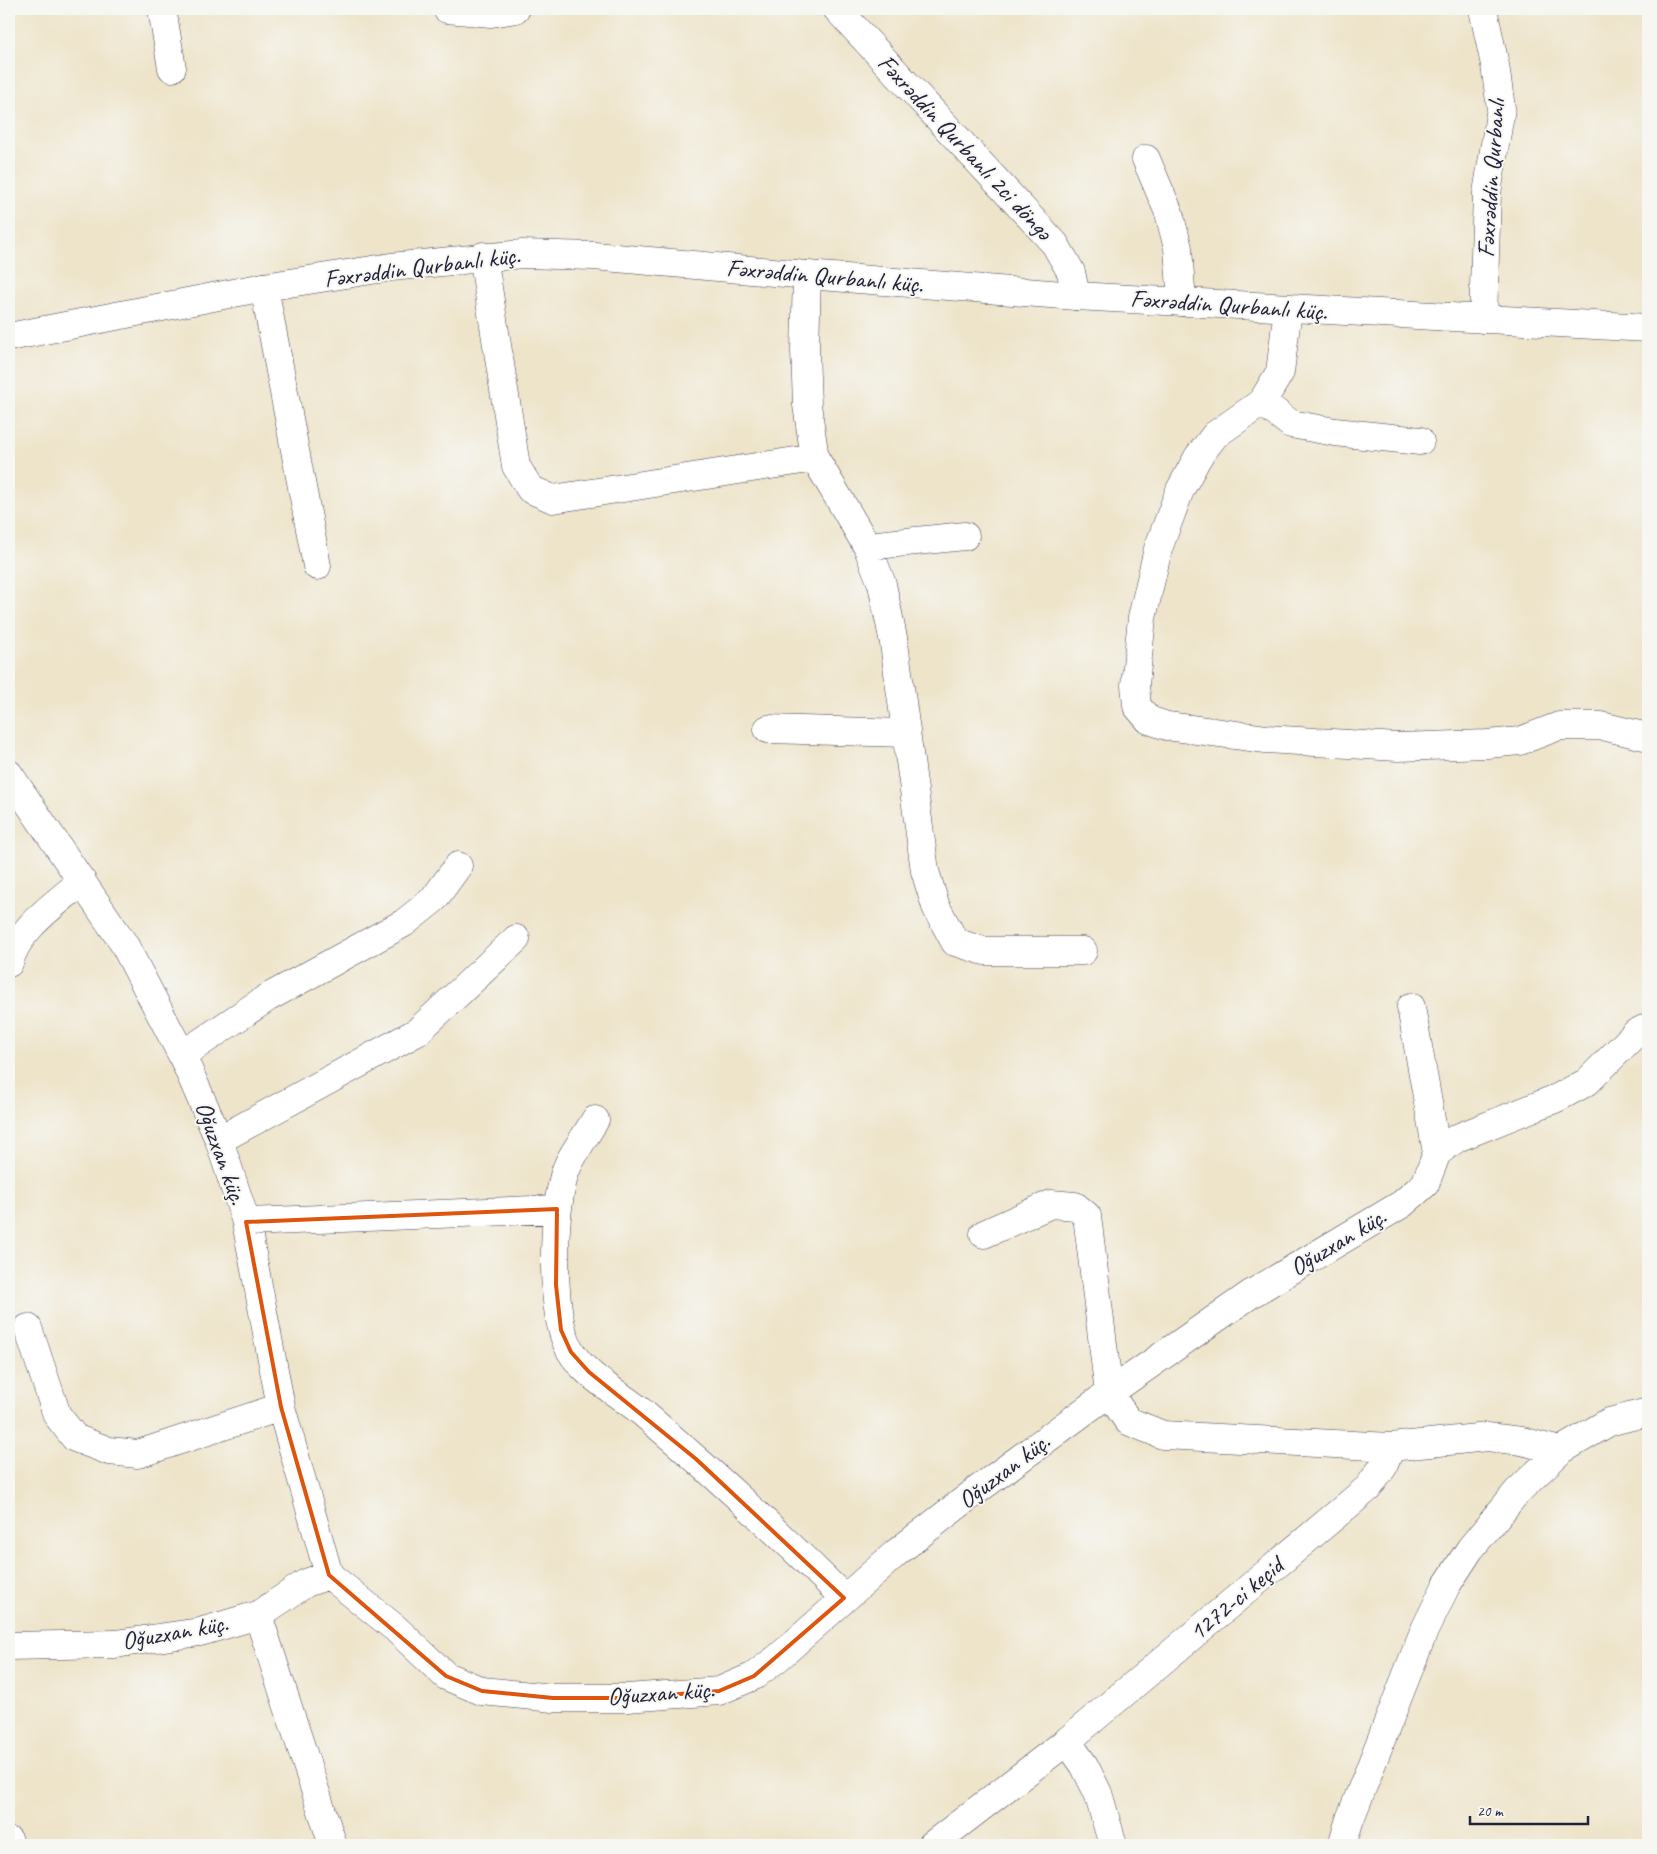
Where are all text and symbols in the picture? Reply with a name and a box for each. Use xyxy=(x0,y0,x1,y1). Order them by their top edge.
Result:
street label: Fəxrəddin Qurbanlı 2ci döngə xyxy=(871,47,1061,248)
street label: Fəxrəddin Qurbanlı xyxy=(1469,96,1513,258)
street label: Fəxrəddin Qurbanlı küç. xyxy=(322,239,522,295)
street label: Fəxrəddin Qurbanlı küç. xyxy=(725,251,925,301)
street label: Fəxrəddin Qurbanlı küç. xyxy=(1130,282,1328,328)
street label: Oğuzxan küç. xyxy=(188,1097,254,1209)
street label: Oğuzxan küç. xyxy=(1284,1201,1392,1283)
street label: Oğuzxan küç. xyxy=(952,1426,1056,1516)
street label: 1272-ci keçid xyxy=(1182,1548,1293,1648)
street label: Oğuzxan küç. xyxy=(119,1607,231,1657)
street label: Oğuzxan küç. xyxy=(606,1673,716,1713)
scale bar xyxy=(1470,1794,1587,1826)
text: 20 m xyxy=(1477,1802,1504,1821)

